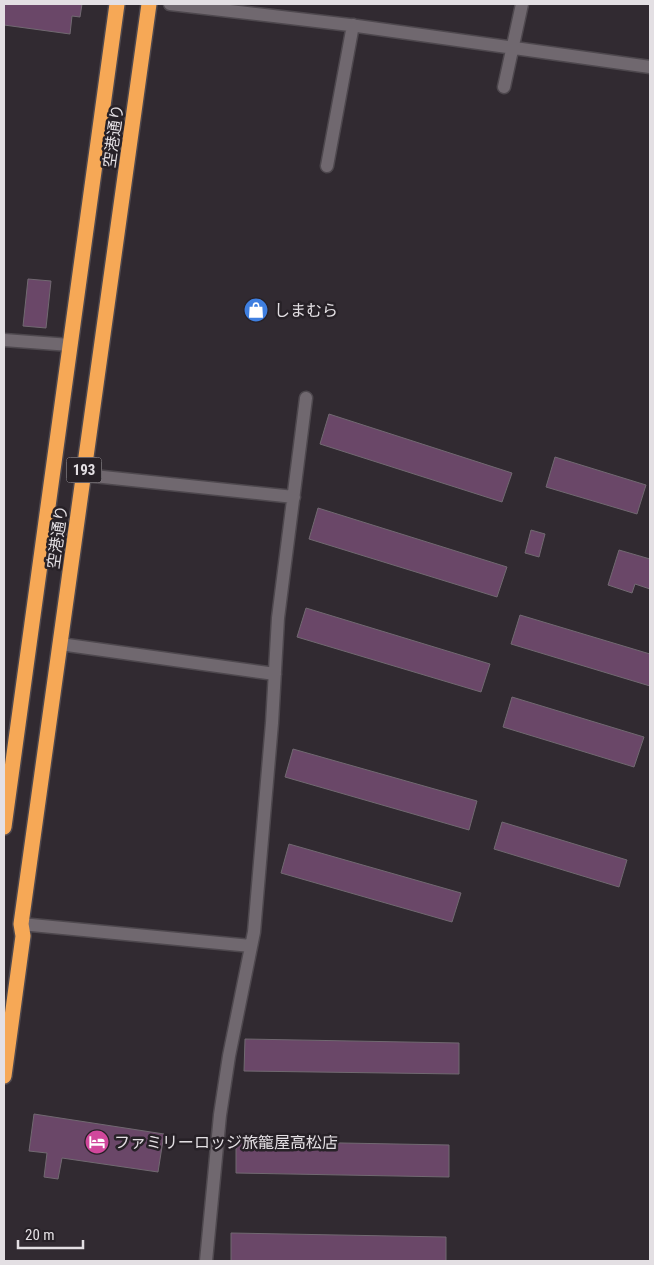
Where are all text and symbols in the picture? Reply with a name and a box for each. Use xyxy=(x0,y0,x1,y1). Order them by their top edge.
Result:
street label: 空港通り xyxy=(100,103,127,169)
shop icon: しまむら xyxy=(243,297,269,323)
place label: しまむら xyxy=(274,301,338,320)
road number: 193 xyxy=(66,458,102,482)
street label: 空港通り xyxy=(44,504,71,570)
hotel icon: ファミリーロッジ旅籠屋高松店 xyxy=(84,1129,110,1155)
place label: ファミリーロッジ旅籠屋高松店 xyxy=(114,1133,338,1152)
scale bar xyxy=(18,1218,82,1250)
text: 20 m xyxy=(25,1226,55,1244)

